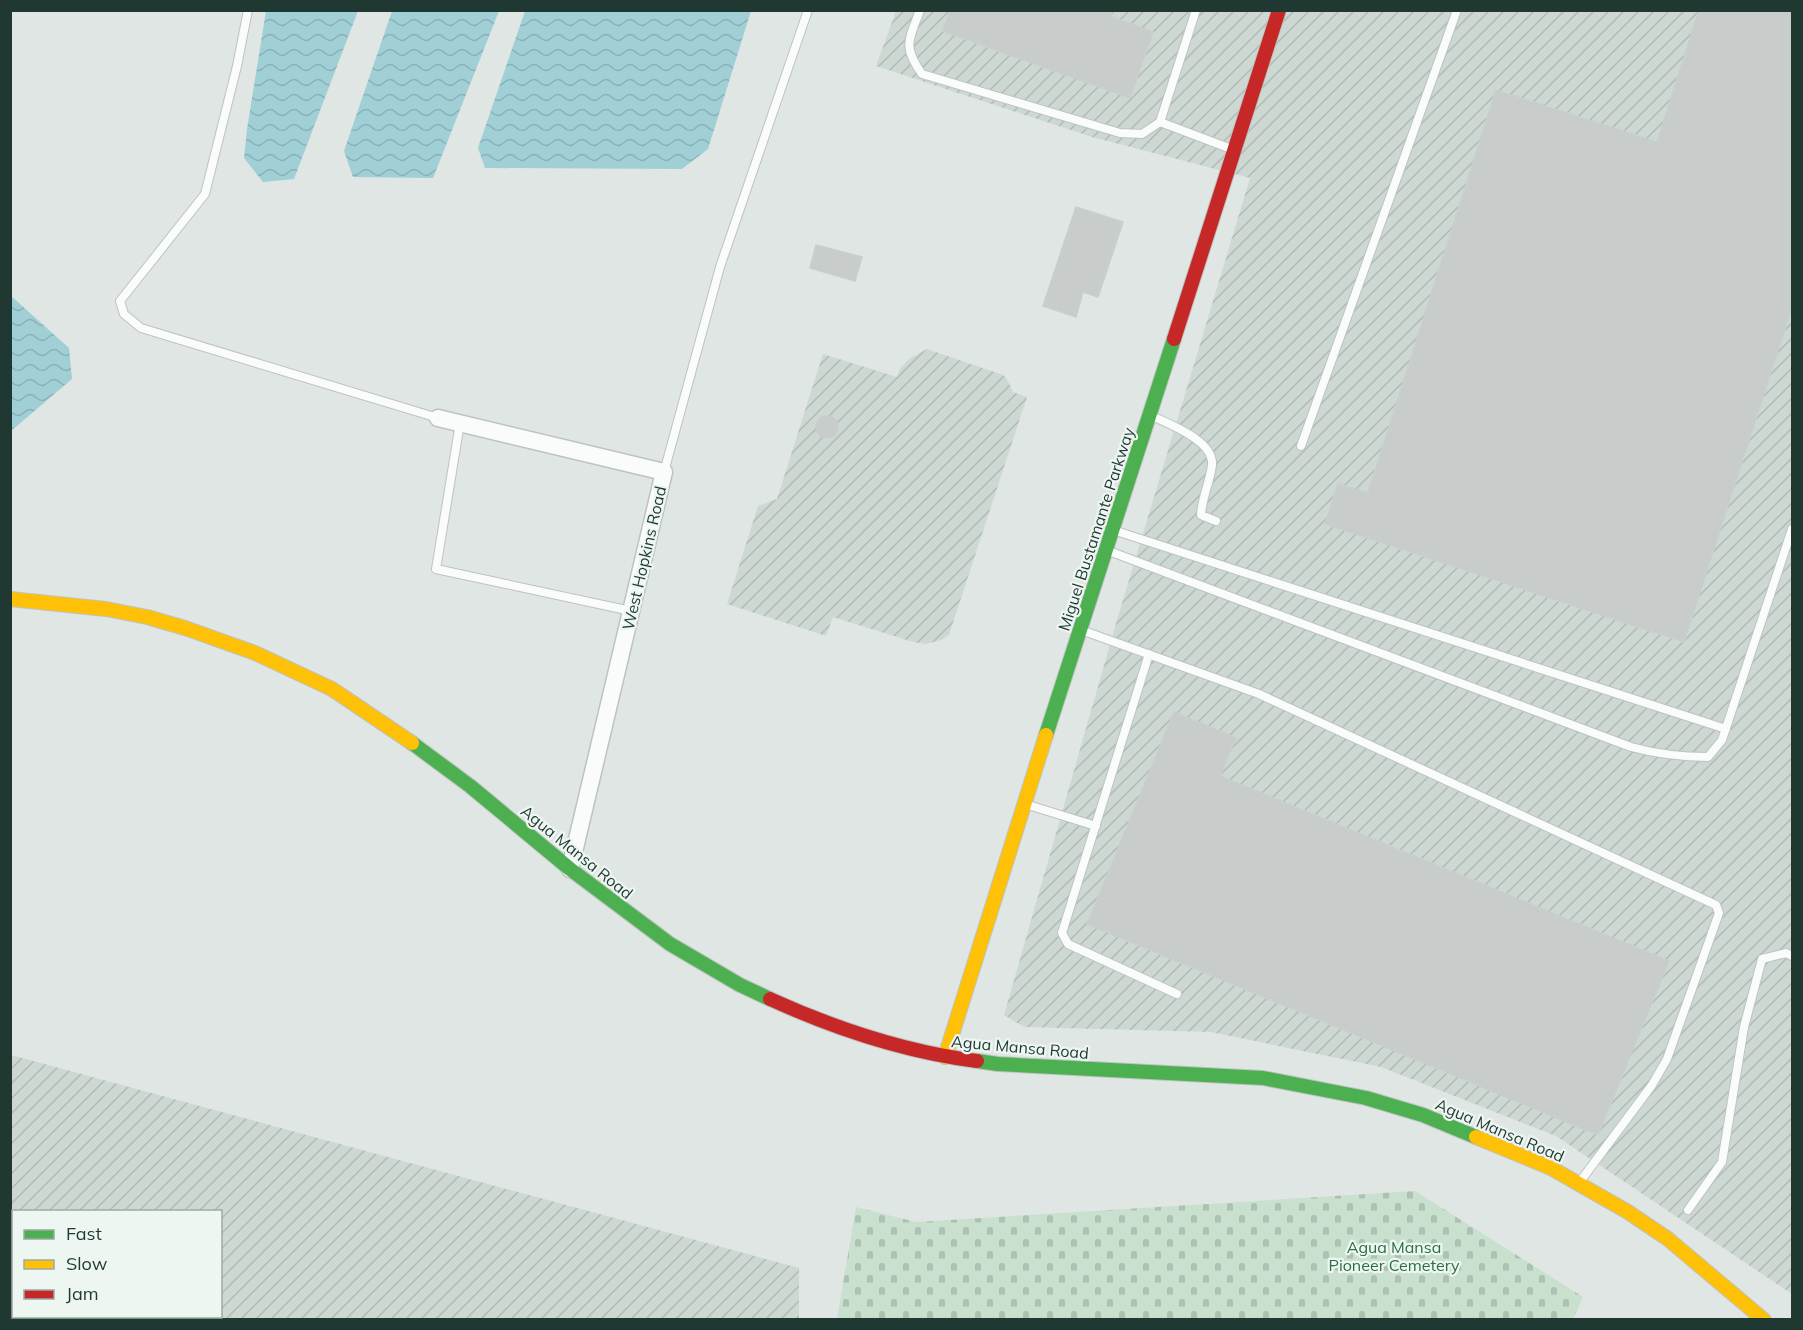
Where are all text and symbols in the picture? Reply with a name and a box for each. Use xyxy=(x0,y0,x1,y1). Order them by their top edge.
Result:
street label: Miguel Bustamante Parkway xyxy=(1054,424,1139,633)
street label: West Hopkins Road xyxy=(618,484,670,632)
street label: Agua Mansa Road xyxy=(517,801,637,903)
street label: Agua Mansa Road xyxy=(950,1031,1090,1063)
street label: Agua Mansa Road xyxy=(1433,1094,1567,1166)
legend xyxy=(12,1210,222,1318)
text: Fast xyxy=(66,1222,102,1245)
park label: Agua Mansa Pioneer Cemetery xyxy=(1329,1237,1460,1275)
text: Slow xyxy=(66,1252,108,1275)
text: Jam xyxy=(66,1282,99,1305)

